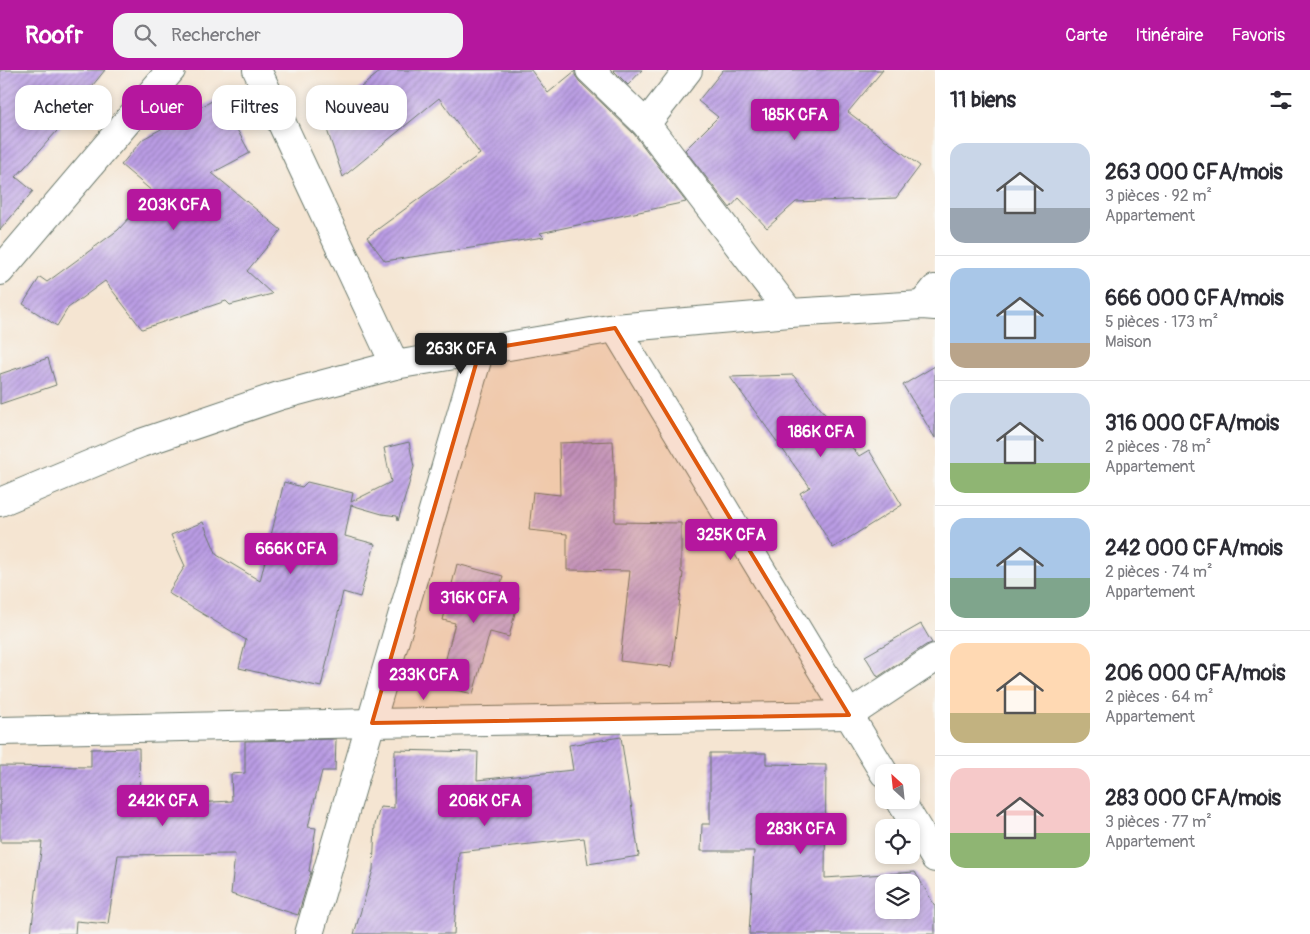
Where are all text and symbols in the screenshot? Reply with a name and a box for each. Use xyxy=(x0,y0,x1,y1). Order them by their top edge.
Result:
search box xyxy=(113,13,463,58)
text: Roofr xyxy=(25,21,83,50)
icon: search xyxy=(131,21,159,49)
text: Rechercher xyxy=(171,23,261,47)
text: Carte xyxy=(1065,24,1107,47)
text: Itinéraire xyxy=(1135,24,1203,47)
text: Favoris xyxy=(1231,24,1285,47)
chip: Acheter xyxy=(15,85,112,130)
chip: Louer xyxy=(122,85,202,130)
chip: Filtres xyxy=(212,85,296,130)
chip: Nouveau xyxy=(306,85,407,130)
icon: filters xyxy=(1267,86,1295,114)
text: 11 biens xyxy=(950,87,1016,114)
pin: 185K CFA xyxy=(743,98,847,141)
text: 185K CFA xyxy=(762,105,828,125)
text: 263 000 CFA/mois xyxy=(1105,159,1283,186)
icon: home xyxy=(990,163,1050,223)
text: 3 pièces · 92 m² xyxy=(1105,186,1212,206)
pin: 203K CFA xyxy=(122,189,226,231)
text: 203K CFA xyxy=(138,195,210,215)
text: Appartement xyxy=(1105,206,1195,226)
text: 666 000 CFA/mois xyxy=(1105,285,1284,312)
icon: home xyxy=(990,288,1050,348)
text: 5 pièces · 173 m² xyxy=(1105,312,1218,332)
pin: 263K CFA xyxy=(409,332,513,375)
text: Maison xyxy=(1105,332,1151,352)
text: 263K CFA xyxy=(426,339,496,359)
text: 316 000 CFA/mois xyxy=(1105,410,1279,437)
icon: home xyxy=(990,413,1050,473)
pin: 186K CFA xyxy=(769,416,873,458)
text: 186K CFA xyxy=(788,422,854,442)
text: 2 pièces · 78 m² xyxy=(1105,437,1211,457)
text: Appartement xyxy=(1105,457,1195,477)
pin: 325K CFA xyxy=(679,518,783,561)
text: 325K CFA xyxy=(696,525,766,545)
pin: 666K CFA xyxy=(239,532,343,575)
text: 242 000 CFA/mois xyxy=(1105,535,1283,562)
icon: home xyxy=(990,538,1050,598)
text: 666K CFA xyxy=(256,539,326,559)
text: 2 pièces · 74 m² xyxy=(1105,562,1213,582)
pin: 316K CFA xyxy=(422,582,526,624)
text: Appartement xyxy=(1105,582,1195,602)
text: 316K CFA xyxy=(440,588,508,608)
pin: 233K CFA xyxy=(372,658,476,701)
text: 206 000 CFA/mois xyxy=(1105,660,1285,687)
icon: home xyxy=(990,663,1050,723)
text: 233K CFA xyxy=(389,665,459,685)
text: 2 pièces · 64 m² xyxy=(1105,687,1213,707)
text: Appartement xyxy=(1105,707,1195,727)
north arrow xyxy=(875,764,920,809)
map controls xyxy=(875,764,920,919)
pin: 242K CFA xyxy=(111,784,215,827)
pin: 206K CFA xyxy=(433,784,537,827)
text: 283 000 CFA/mois xyxy=(1105,785,1281,812)
icon: home xyxy=(990,788,1050,848)
text: 242K CFA xyxy=(128,791,198,811)
text: 206K CFA xyxy=(449,791,521,811)
pin: 283K CFA xyxy=(749,812,853,855)
text: 3 pièces · 77 m² xyxy=(1105,812,1212,832)
text: 283K CFA xyxy=(767,819,835,839)
button: locate xyxy=(875,819,920,864)
text: Appartement xyxy=(1105,832,1195,852)
button: layers xyxy=(875,874,920,919)

